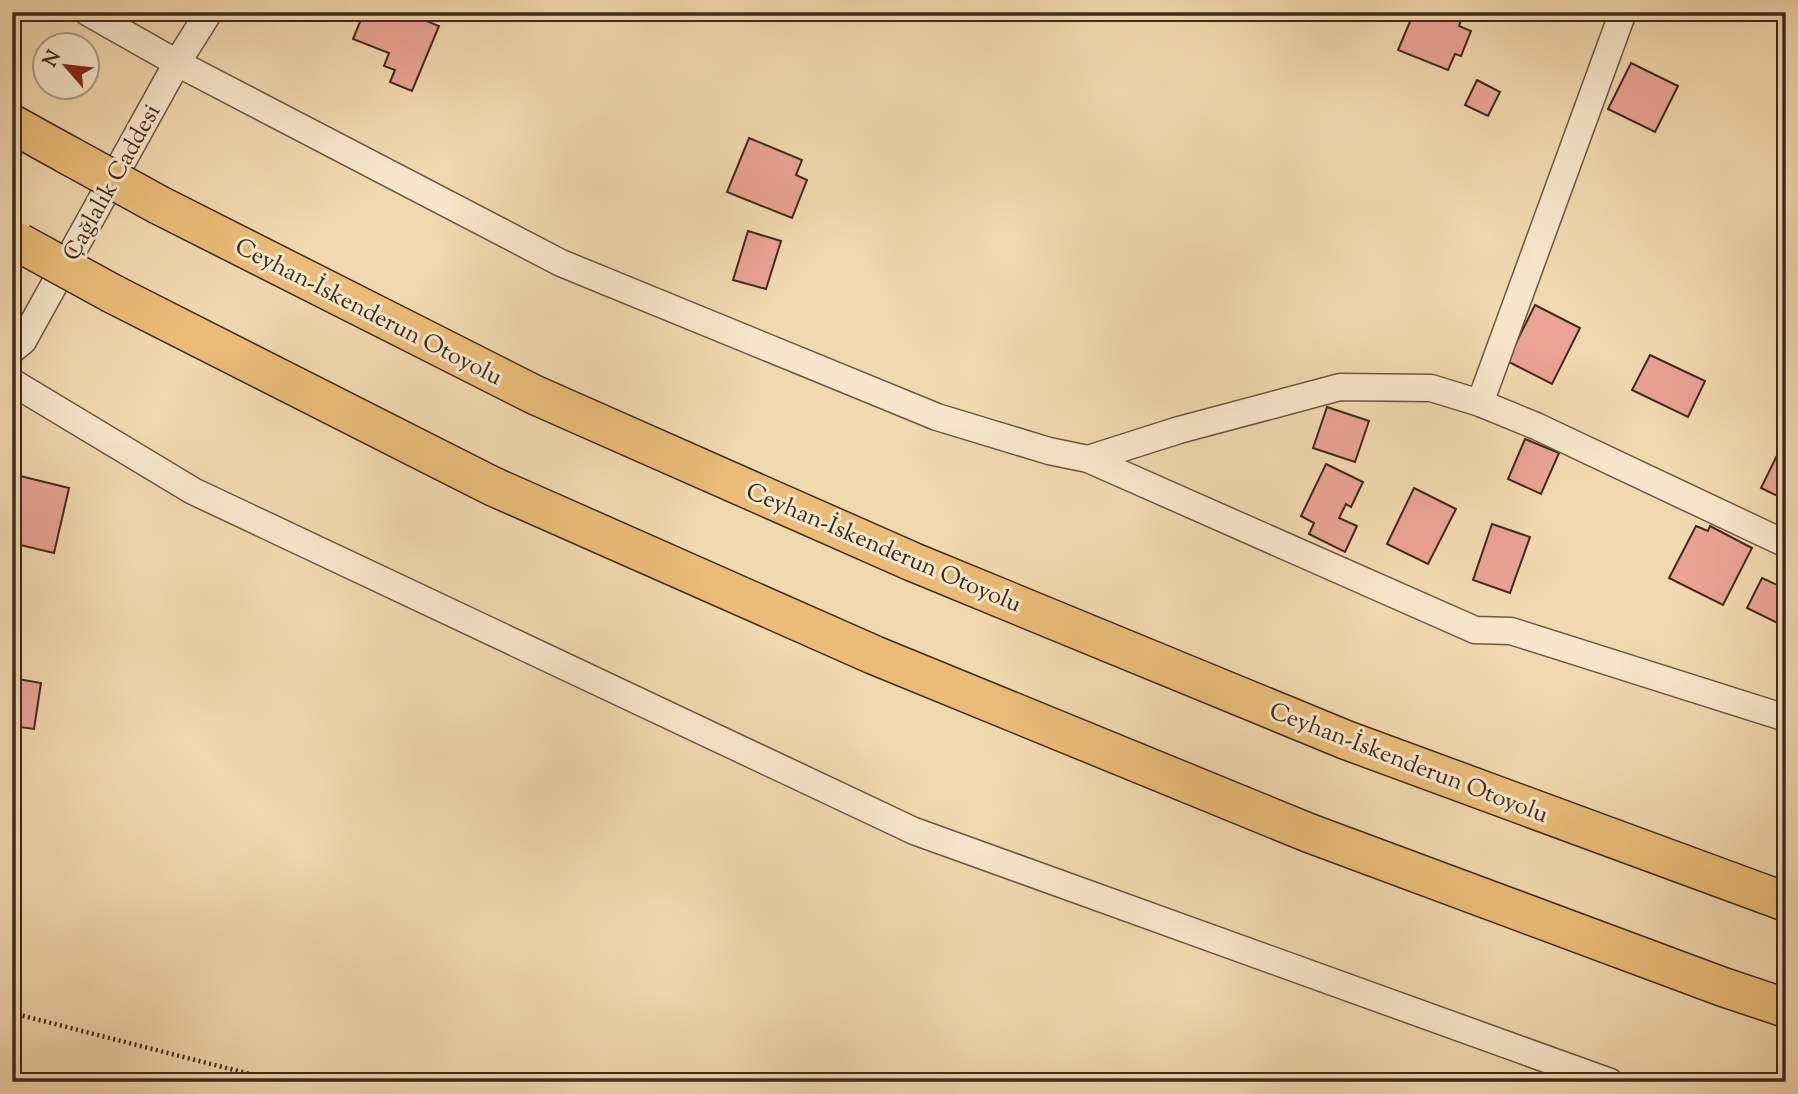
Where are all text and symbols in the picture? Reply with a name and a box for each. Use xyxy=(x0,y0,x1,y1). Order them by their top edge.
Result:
north arrow xyxy=(32,32,102,102)
text: N xyxy=(38,46,69,72)
street label: Çağlalık Caddesi xyxy=(56,98,170,268)
street label: Ceyhan-İskenderun Otoyolu xyxy=(228,230,508,395)
street label: Ceyhan-İskenderun Otoyolu xyxy=(740,475,1026,622)
street label: Ceyhan-İskenderun Otoyolu xyxy=(1264,695,1553,833)

